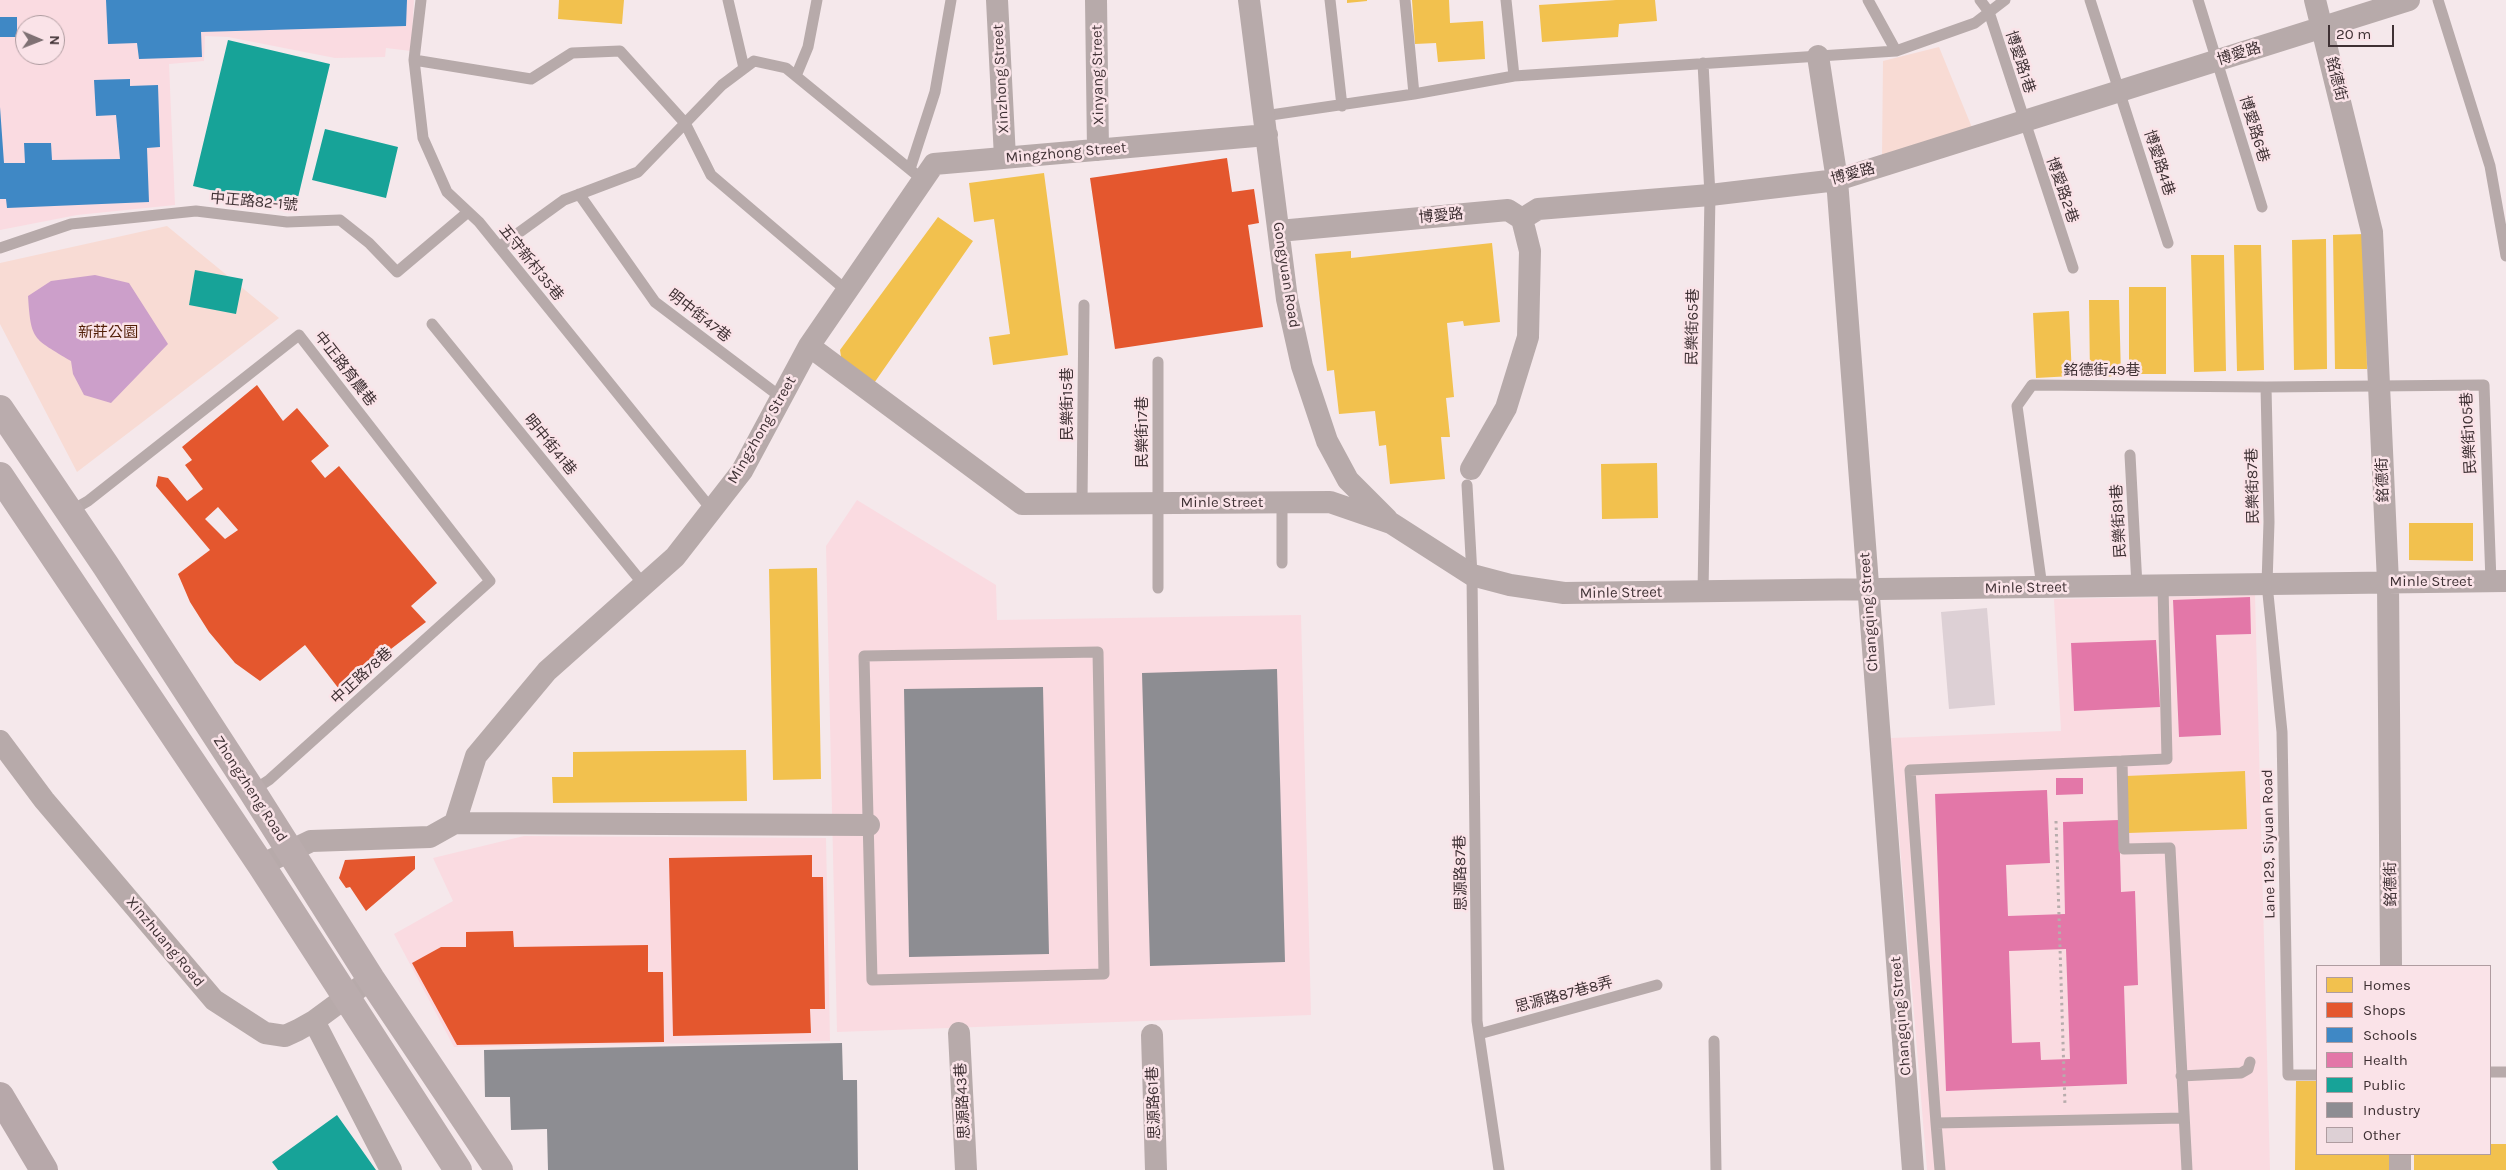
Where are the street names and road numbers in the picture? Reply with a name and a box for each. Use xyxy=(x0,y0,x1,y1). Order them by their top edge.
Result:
street label: Xinzhong Street xyxy=(989,24,1013,134)
street label: Xinyang Street xyxy=(1088,25,1108,125)
street label: 博愛路1巷 xyxy=(2001,28,2039,96)
street label: 博愛路 xyxy=(2215,39,2263,69)
street label: 銘德街 xyxy=(2322,55,2350,103)
street label: 博愛路6巷 xyxy=(2235,94,2273,164)
street label: 博愛路4巷 xyxy=(2140,128,2178,198)
street label: Mingzhong Street xyxy=(1005,139,1127,167)
street label: 博愛路2巷 xyxy=(2042,155,2082,225)
street label: 博愛路 xyxy=(1829,159,1877,189)
street label: 中正路82-1號 xyxy=(209,189,299,215)
street label: 博愛路 xyxy=(1418,205,1464,227)
street label: 五守新村35巷 xyxy=(495,221,567,305)
street label: Gongyuan Road xyxy=(1269,221,1303,329)
street label: 明中街47巷 xyxy=(664,286,734,346)
street label: 民樂街65巷 xyxy=(1683,288,1703,366)
street label: 中正路育農巷 xyxy=(310,328,380,410)
street label: 銘德街49巷 xyxy=(2063,362,2141,380)
street label: 民樂街15巷 xyxy=(1059,367,1077,441)
street label: Mingzhong Street xyxy=(724,373,800,487)
street label: 民樂街105巷 xyxy=(2458,391,2480,475)
street label: 民樂街17巷 xyxy=(1134,396,1152,468)
street label: 明中街41巷 xyxy=(520,411,580,479)
street label: 民樂街87巷 xyxy=(2243,448,2263,524)
street label: 銘德街 xyxy=(2373,457,2393,503)
street label: 民樂街81巷 xyxy=(2108,483,2130,559)
street label: Minle Street xyxy=(1181,494,1263,512)
street label: Changqing Street xyxy=(1856,552,1882,672)
street label: Minle Street xyxy=(2390,573,2472,591)
street label: Minle Street xyxy=(1984,578,2068,598)
street label: Minle Street xyxy=(1579,583,1663,603)
street label: 中正路78巷 xyxy=(328,644,396,708)
street label: Zhongzheng Road xyxy=(209,732,291,846)
street label: Lane 129, Siyuan Road xyxy=(2259,769,2279,919)
street label: 思源路87巷 xyxy=(1451,835,1471,911)
street label: 銘德街 xyxy=(2382,861,2400,907)
street label: Xinzhuang Road xyxy=(122,893,208,991)
street label: Changqing Street xyxy=(1887,956,1915,1076)
street label: 思源路87巷8弄 xyxy=(1513,973,1615,1017)
street label: 思源路43巷 xyxy=(952,1062,974,1140)
street label: 思源路61巷 xyxy=(1144,1066,1164,1140)

